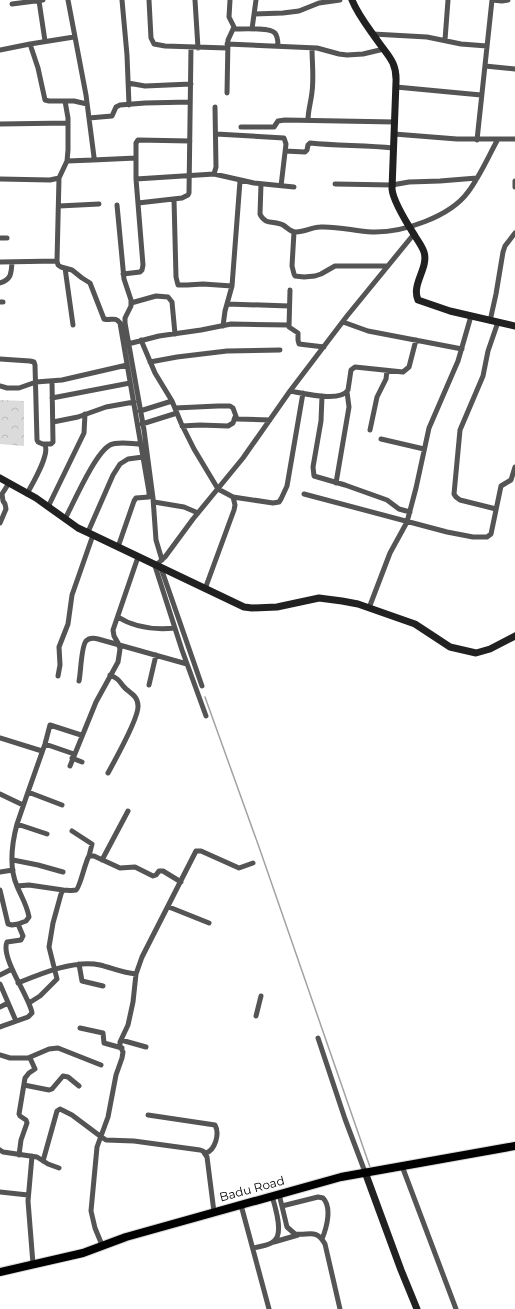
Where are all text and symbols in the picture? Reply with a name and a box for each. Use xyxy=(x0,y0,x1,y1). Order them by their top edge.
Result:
street label: Badu Road xyxy=(218,1173,286,1204)

